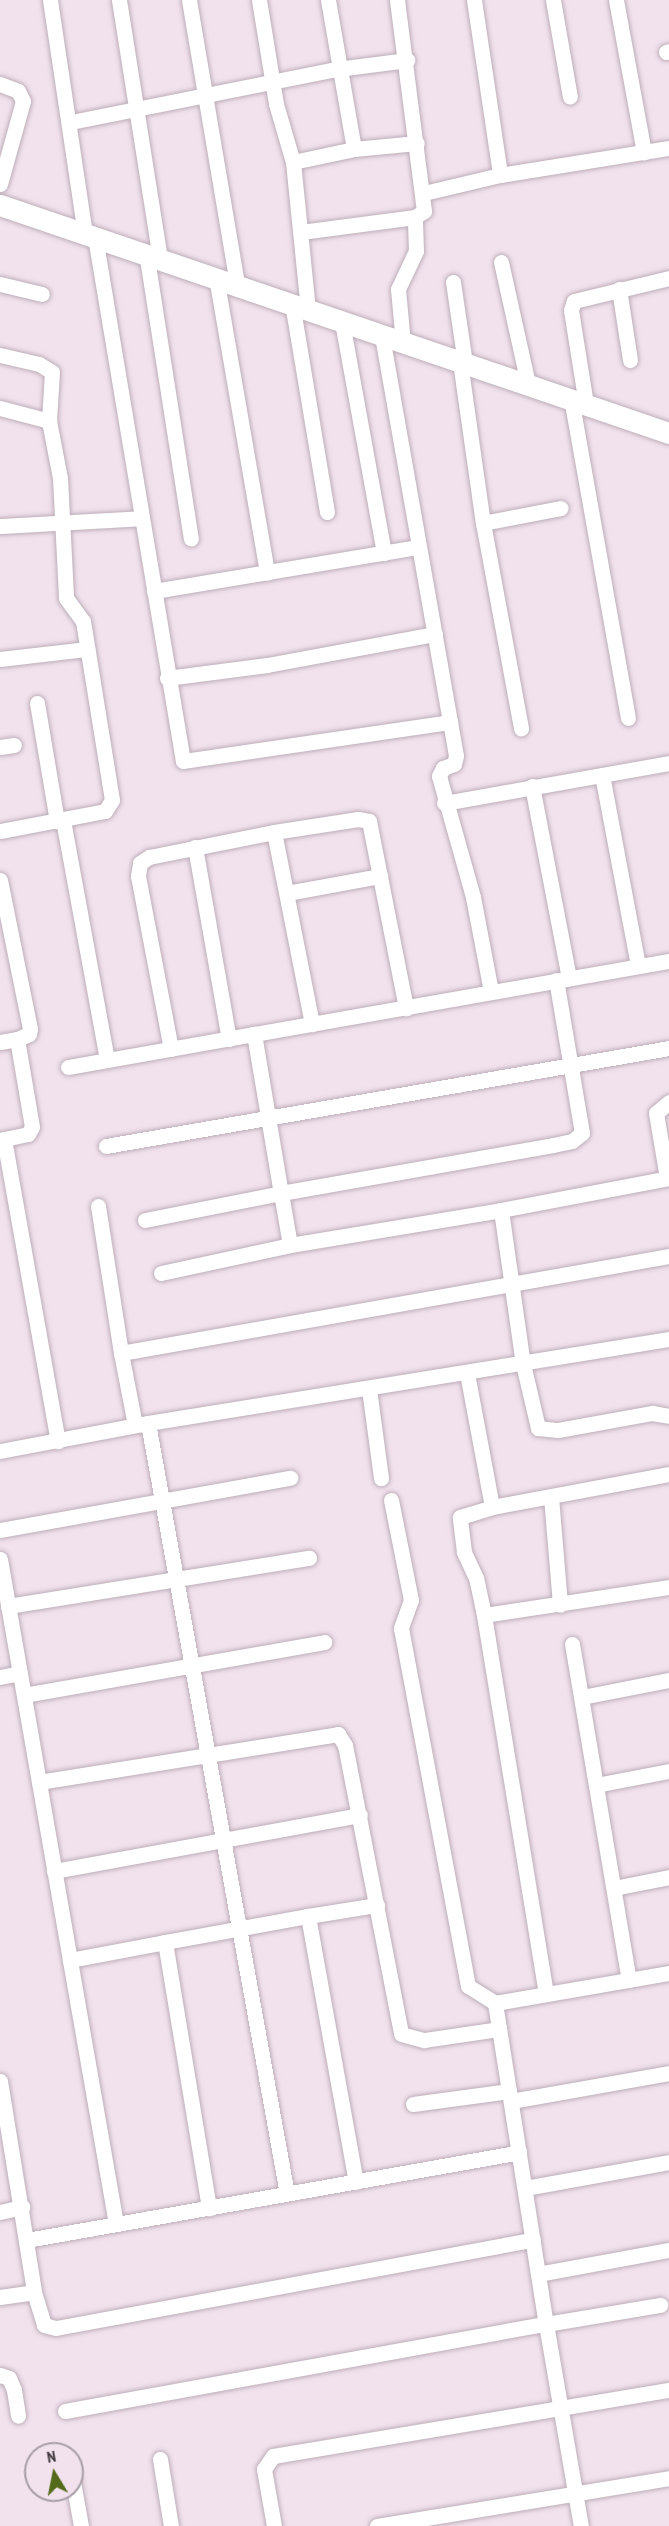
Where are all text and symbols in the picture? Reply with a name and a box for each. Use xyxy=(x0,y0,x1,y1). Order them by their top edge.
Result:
north arrow xyxy=(24,2442,84,2502)
text: N xyxy=(45,2446,57,2467)

